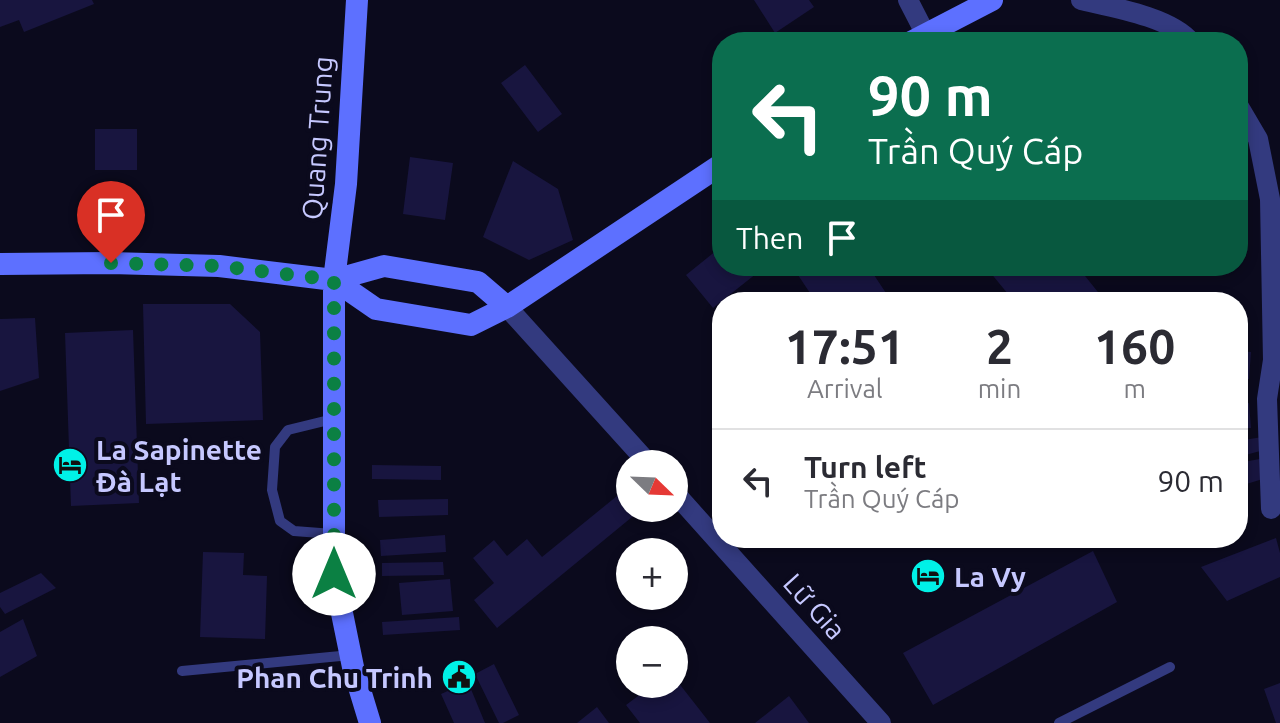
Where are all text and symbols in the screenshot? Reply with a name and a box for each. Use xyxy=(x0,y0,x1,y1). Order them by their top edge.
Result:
street label: Quang Trung xyxy=(296,55,338,221)
icon: left xyxy=(736,64,840,168)
text: 90 m xyxy=(868,64,993,127)
text: Trần Quý Cáp xyxy=(868,130,1083,171)
pin xyxy=(77,181,145,263)
icon: arrive xyxy=(89,193,133,237)
icon: arrive xyxy=(820,216,864,260)
text: Then xyxy=(736,221,804,255)
text: 17:51 xyxy=(785,319,905,373)
text: 2 xyxy=(986,319,1013,373)
text: 160 xyxy=(1094,319,1175,373)
text: Arrival xyxy=(807,374,883,403)
text: min xyxy=(978,374,1021,403)
text: m xyxy=(1123,374,1146,403)
place label: La Sapinette Đà Lạt xyxy=(96,434,262,497)
hotel icon: La Sapinette Đà Lạt xyxy=(51,446,89,484)
north arrow xyxy=(616,450,688,522)
map controls xyxy=(616,450,688,698)
text: Turn left xyxy=(804,450,926,484)
icon: left xyxy=(736,459,780,503)
text: 90 m xyxy=(1157,464,1224,498)
text: Trần Quý Cáp xyxy=(804,484,960,513)
position arrow xyxy=(292,532,376,616)
button: + xyxy=(616,538,688,610)
hotel icon: La Vy xyxy=(909,557,947,595)
place label: La Vy xyxy=(954,561,1026,592)
street label: Lữ Gia xyxy=(778,567,852,645)
button: − xyxy=(616,626,688,698)
public building icon: Phan Chu Trinh xyxy=(440,658,478,696)
place label: Phan Chu Trinh xyxy=(236,662,433,693)

